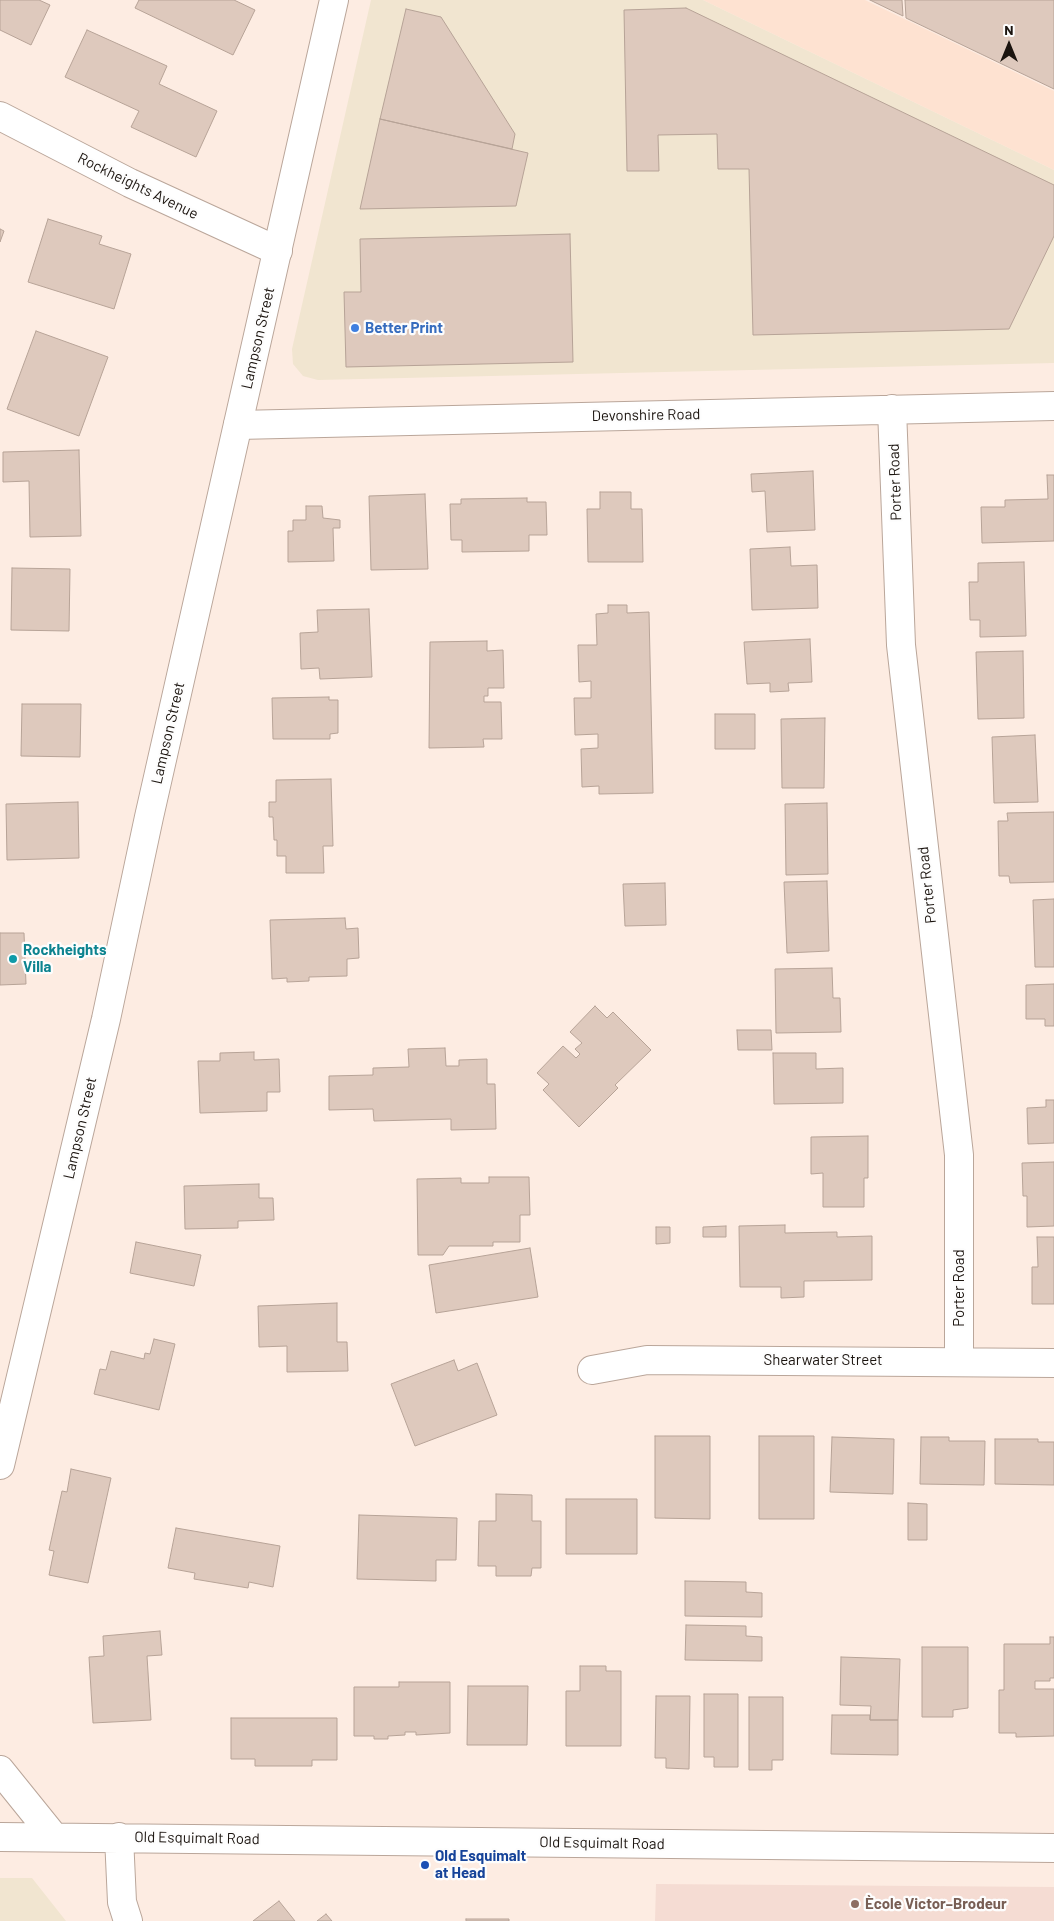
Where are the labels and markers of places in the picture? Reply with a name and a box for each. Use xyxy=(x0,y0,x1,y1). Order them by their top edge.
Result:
place label: Better Print xyxy=(365,319,443,337)
marker: Better Print xyxy=(349,322,361,334)
place label: Rockheights Villa xyxy=(23,941,106,976)
marker: Rockheights Villa xyxy=(7,953,19,965)
place label: Old Esquimalt at Head xyxy=(435,1847,526,1882)
marker: Old Esquimalt at Head xyxy=(419,1859,431,1871)
place label: Ècole Victor–Brodeur xyxy=(865,1895,1007,1913)
marker: Ècole Victor–Brodeur xyxy=(849,1898,861,1910)

